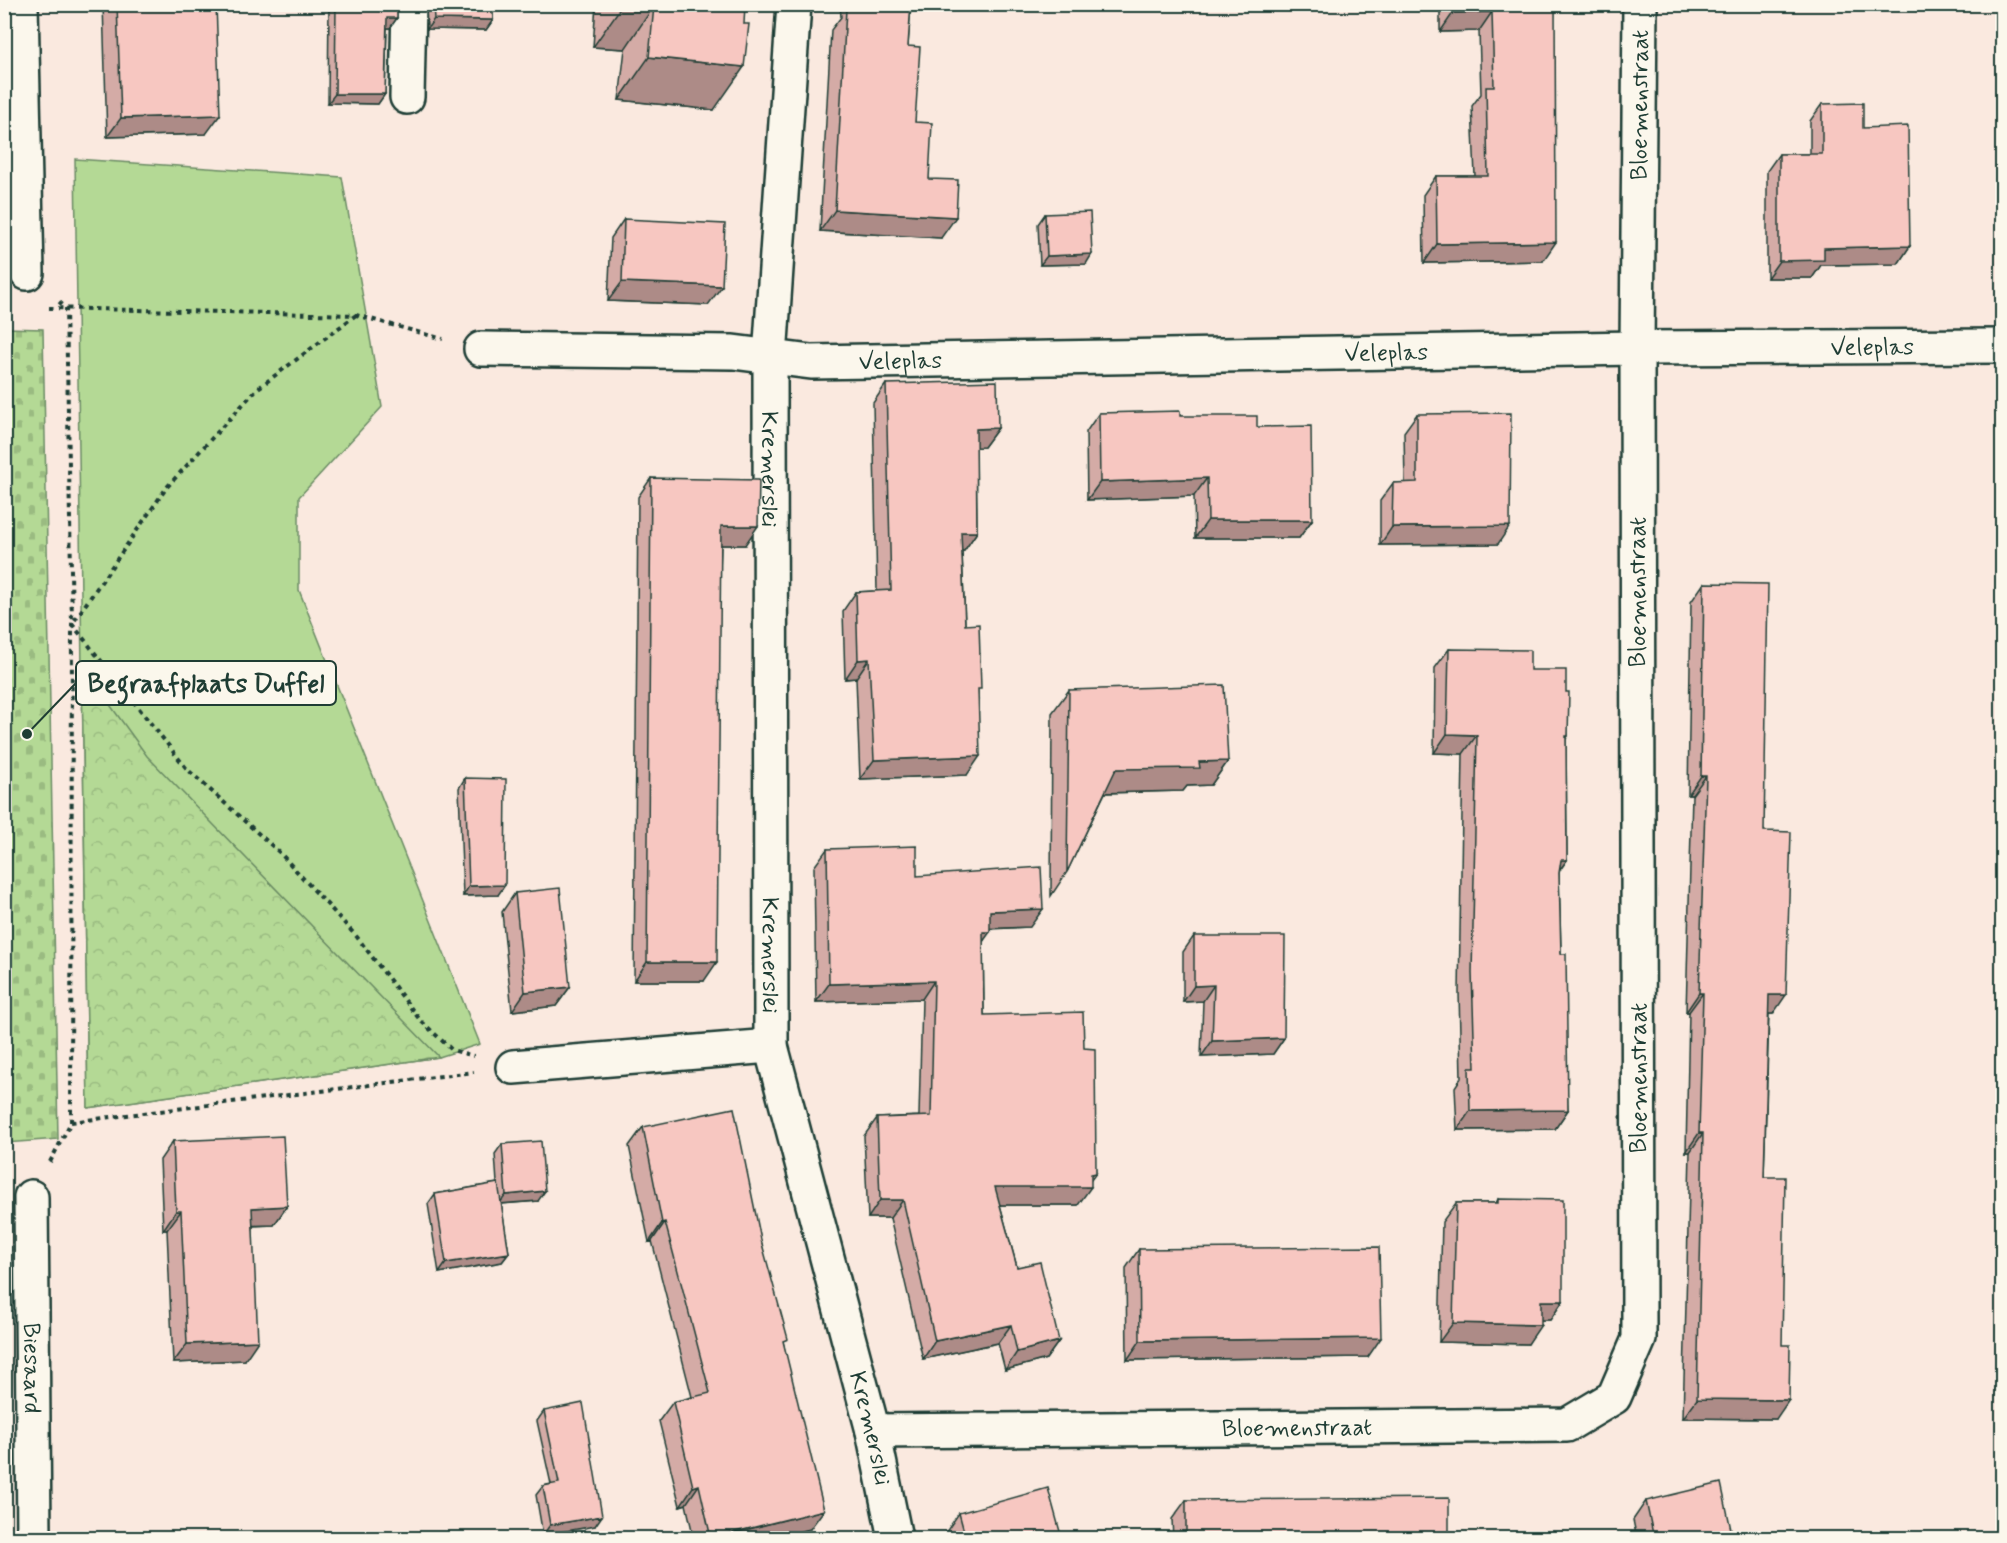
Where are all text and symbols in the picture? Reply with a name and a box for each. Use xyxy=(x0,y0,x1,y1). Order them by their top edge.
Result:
street label: Bloemenstraat xyxy=(1624,30,1657,180)
street label: Veleplas xyxy=(1830,332,1914,364)
street label: Veleplas xyxy=(1344,338,1429,370)
street label: Veleplas xyxy=(858,346,943,378)
street label: Kremerslei xyxy=(753,411,784,527)
street label: Bloemenstraat xyxy=(1623,517,1654,667)
callout: Begraafplaats Duffel xyxy=(76,661,336,705)
text: Begraafplaats Duffel xyxy=(87,668,325,705)
street label: Kremerslei xyxy=(754,897,785,1013)
street label: Bloemenstraat xyxy=(1624,1003,1655,1153)
street label: Biesaard xyxy=(15,1323,47,1413)
street label: Kremerslei xyxy=(841,1368,898,1488)
street label: Bloemenstraat xyxy=(1222,1413,1372,1445)

